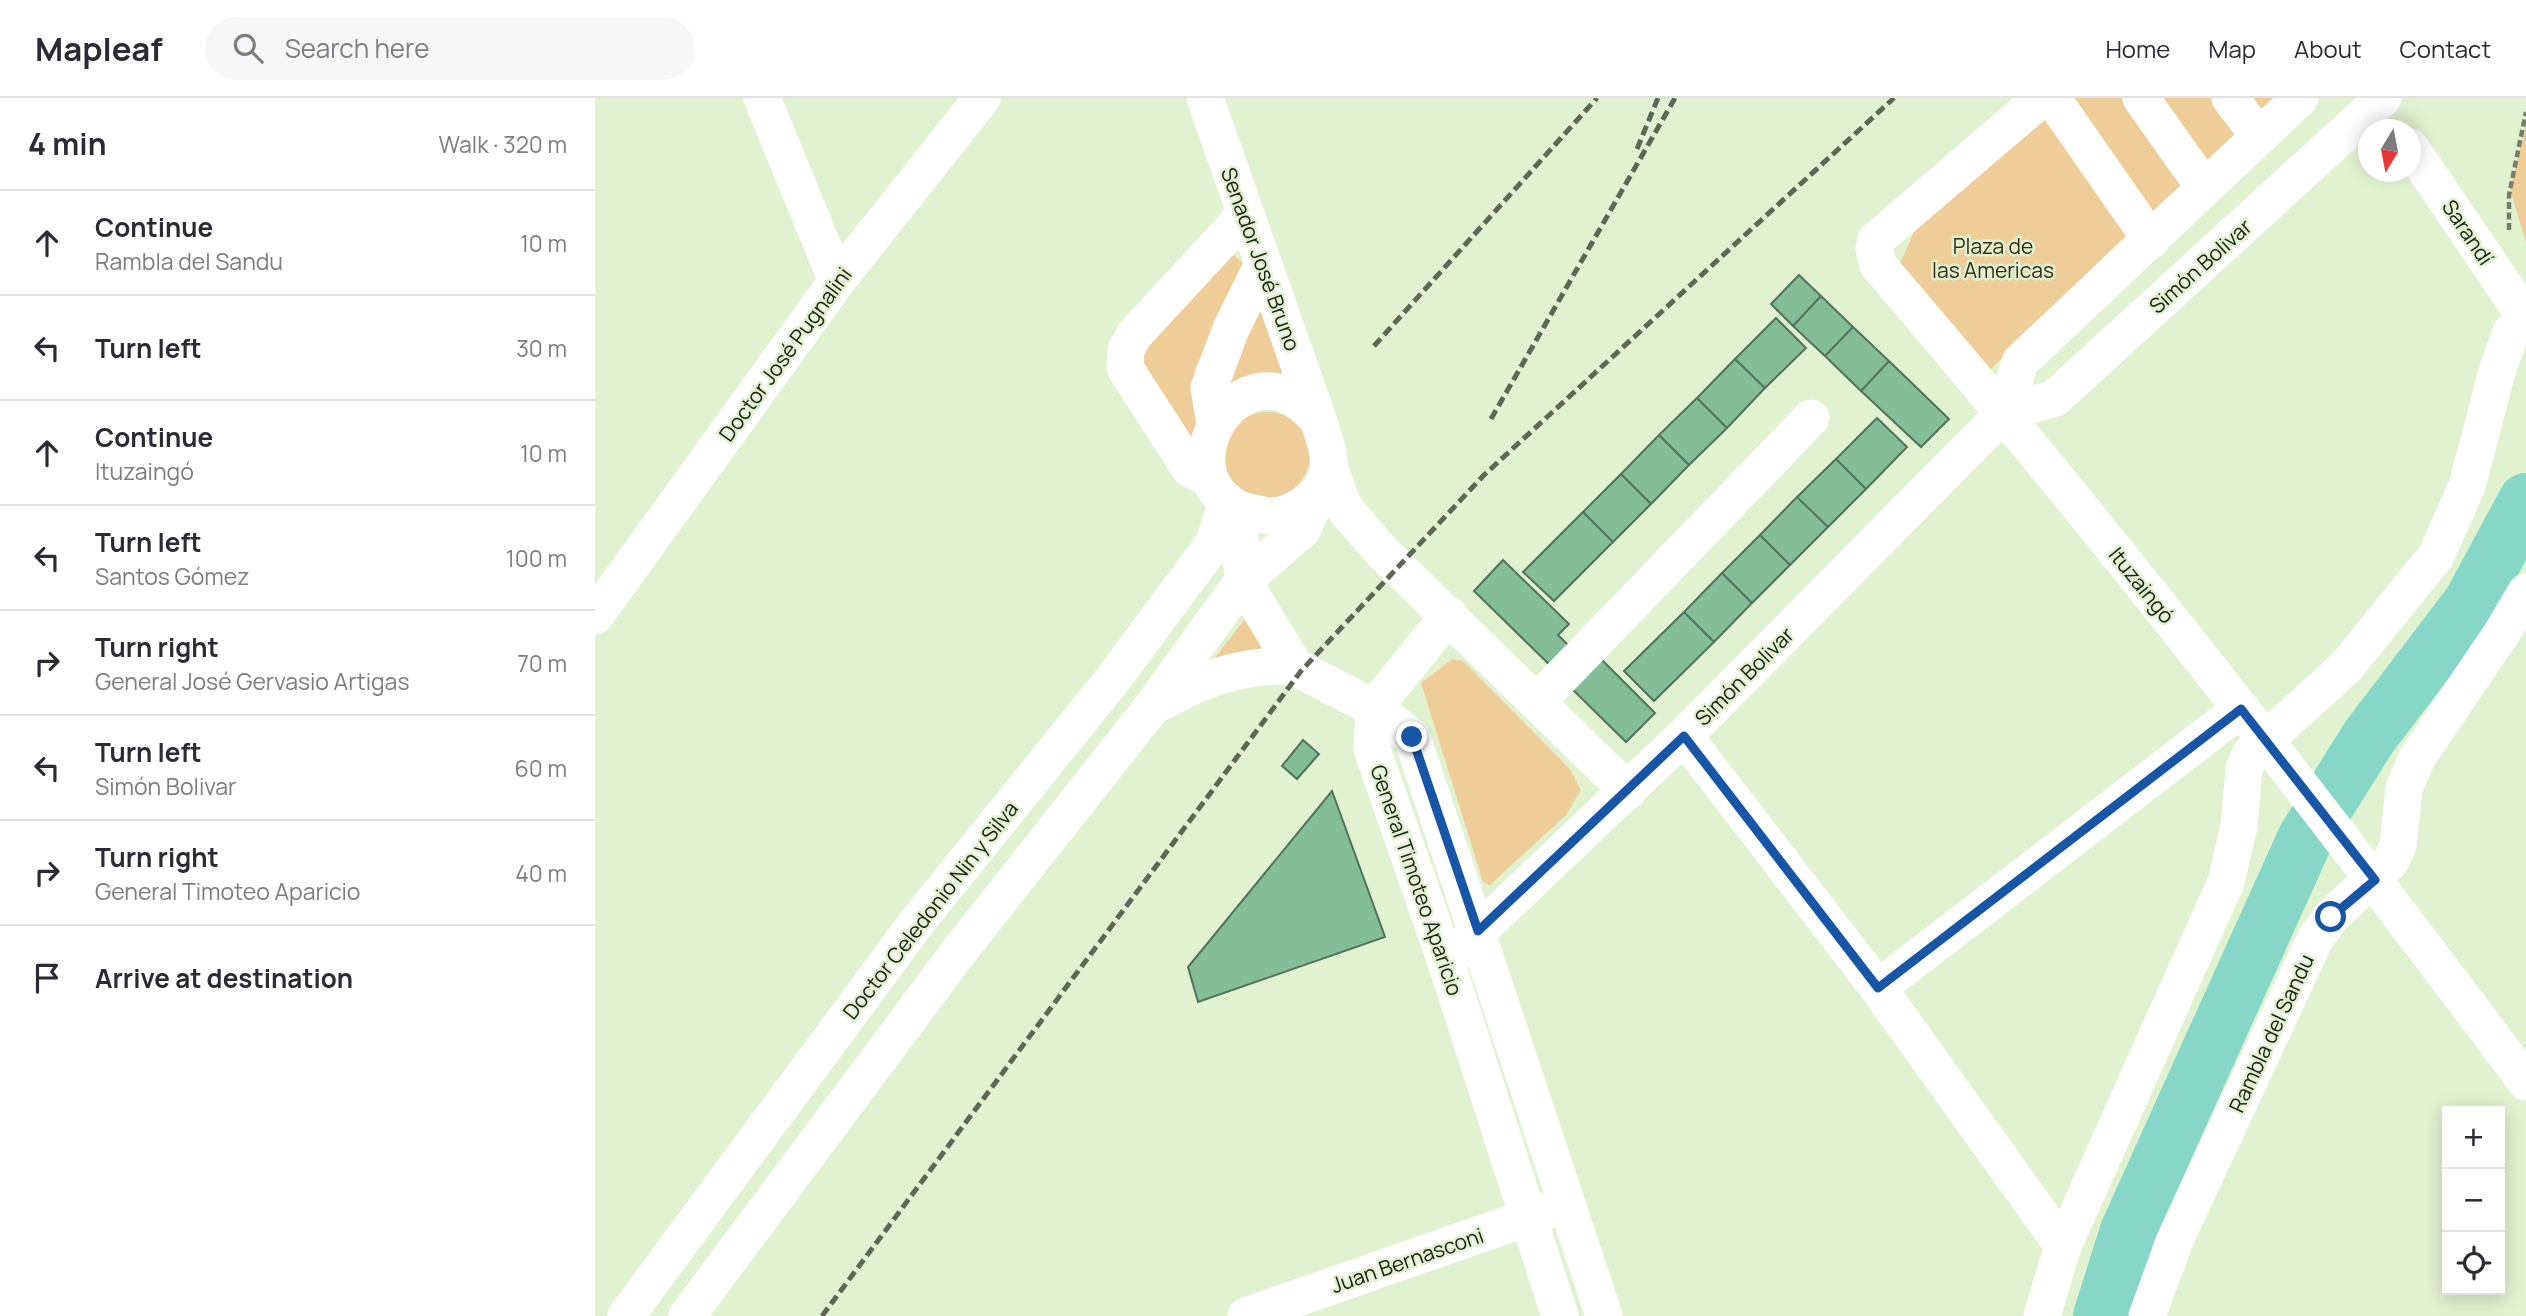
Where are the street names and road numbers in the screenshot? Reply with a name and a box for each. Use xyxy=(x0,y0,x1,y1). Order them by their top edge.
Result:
street label: Senador José Bruno xyxy=(1215,164,1307,354)
street label: Sarandí xyxy=(2436,194,2500,270)
street label: Simón Bolivar xyxy=(2143,212,2258,320)
street label: Doctor José Pugnalini xyxy=(712,261,858,447)
street label: Ituzaingó xyxy=(2103,541,2181,629)
street label: Simón Bolivar xyxy=(1688,620,1800,732)
street label: General Timoteo Aparicio xyxy=(1364,761,1470,999)
street label: Doctor Celedonio Nin y Silva xyxy=(836,795,1024,1025)
street label: Rambla del Sandu xyxy=(2222,949,2320,1117)
street label: Juan Bernasconi xyxy=(1327,1221,1487,1299)

